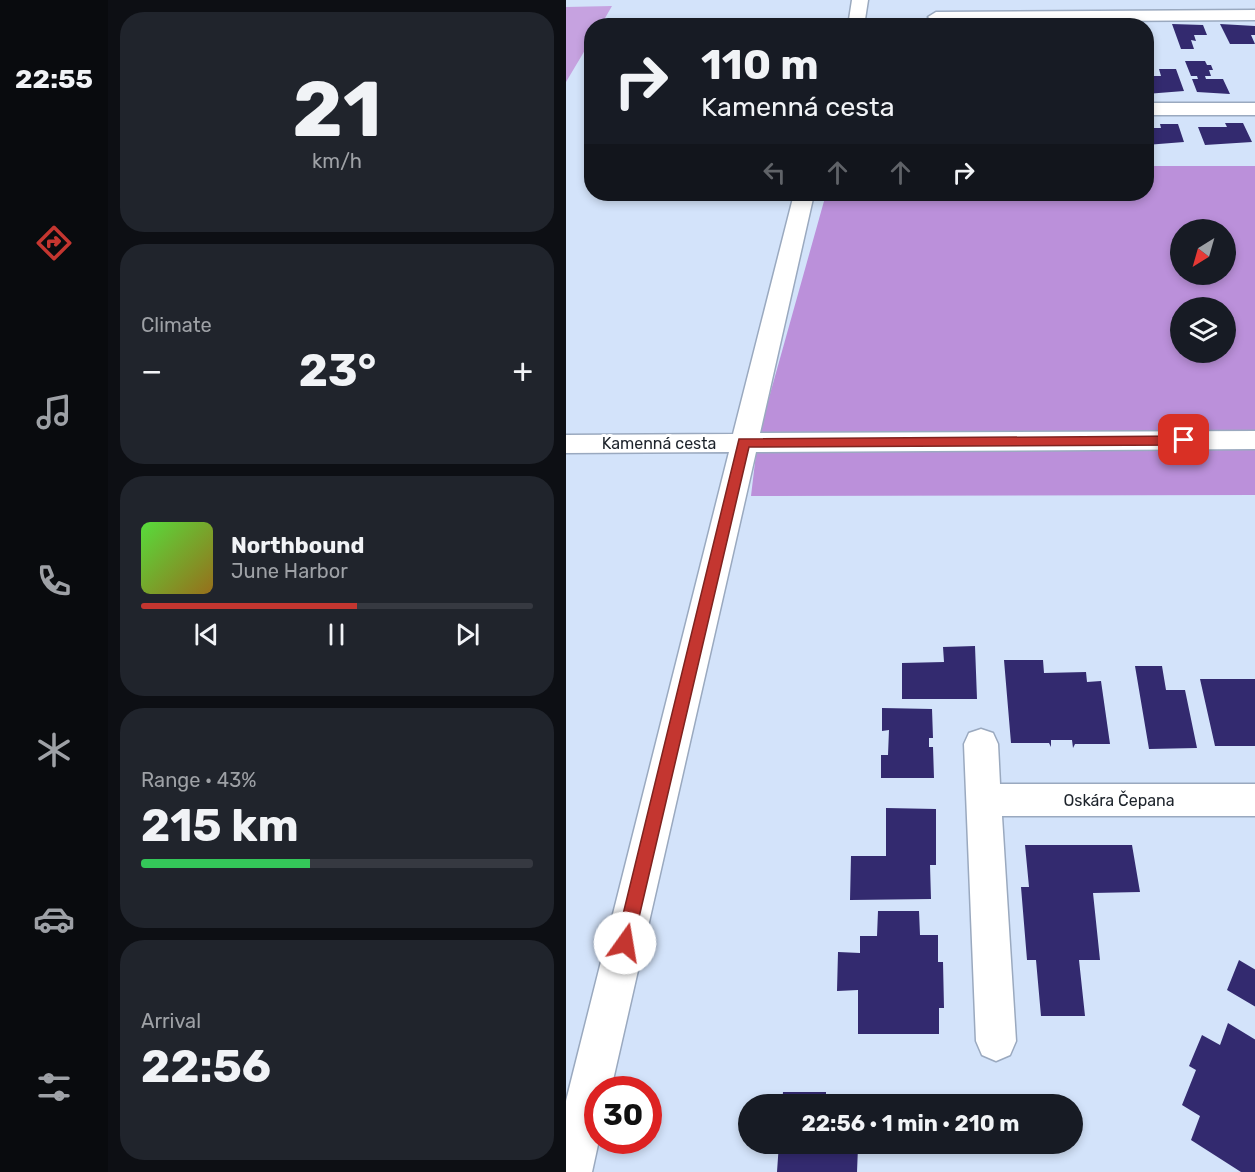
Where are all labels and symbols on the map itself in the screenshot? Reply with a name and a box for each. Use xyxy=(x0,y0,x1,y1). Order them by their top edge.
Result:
north arrow xyxy=(1170,219,1236,285)
pin xyxy=(1158,414,1209,465)
street label: Kamenná cesta xyxy=(602,434,716,453)
street label: Oskára Čepana xyxy=(1063,790,1175,810)
position arrow xyxy=(593,911,657,975)
speed limit sign: 30 xyxy=(584,1076,662,1154)

